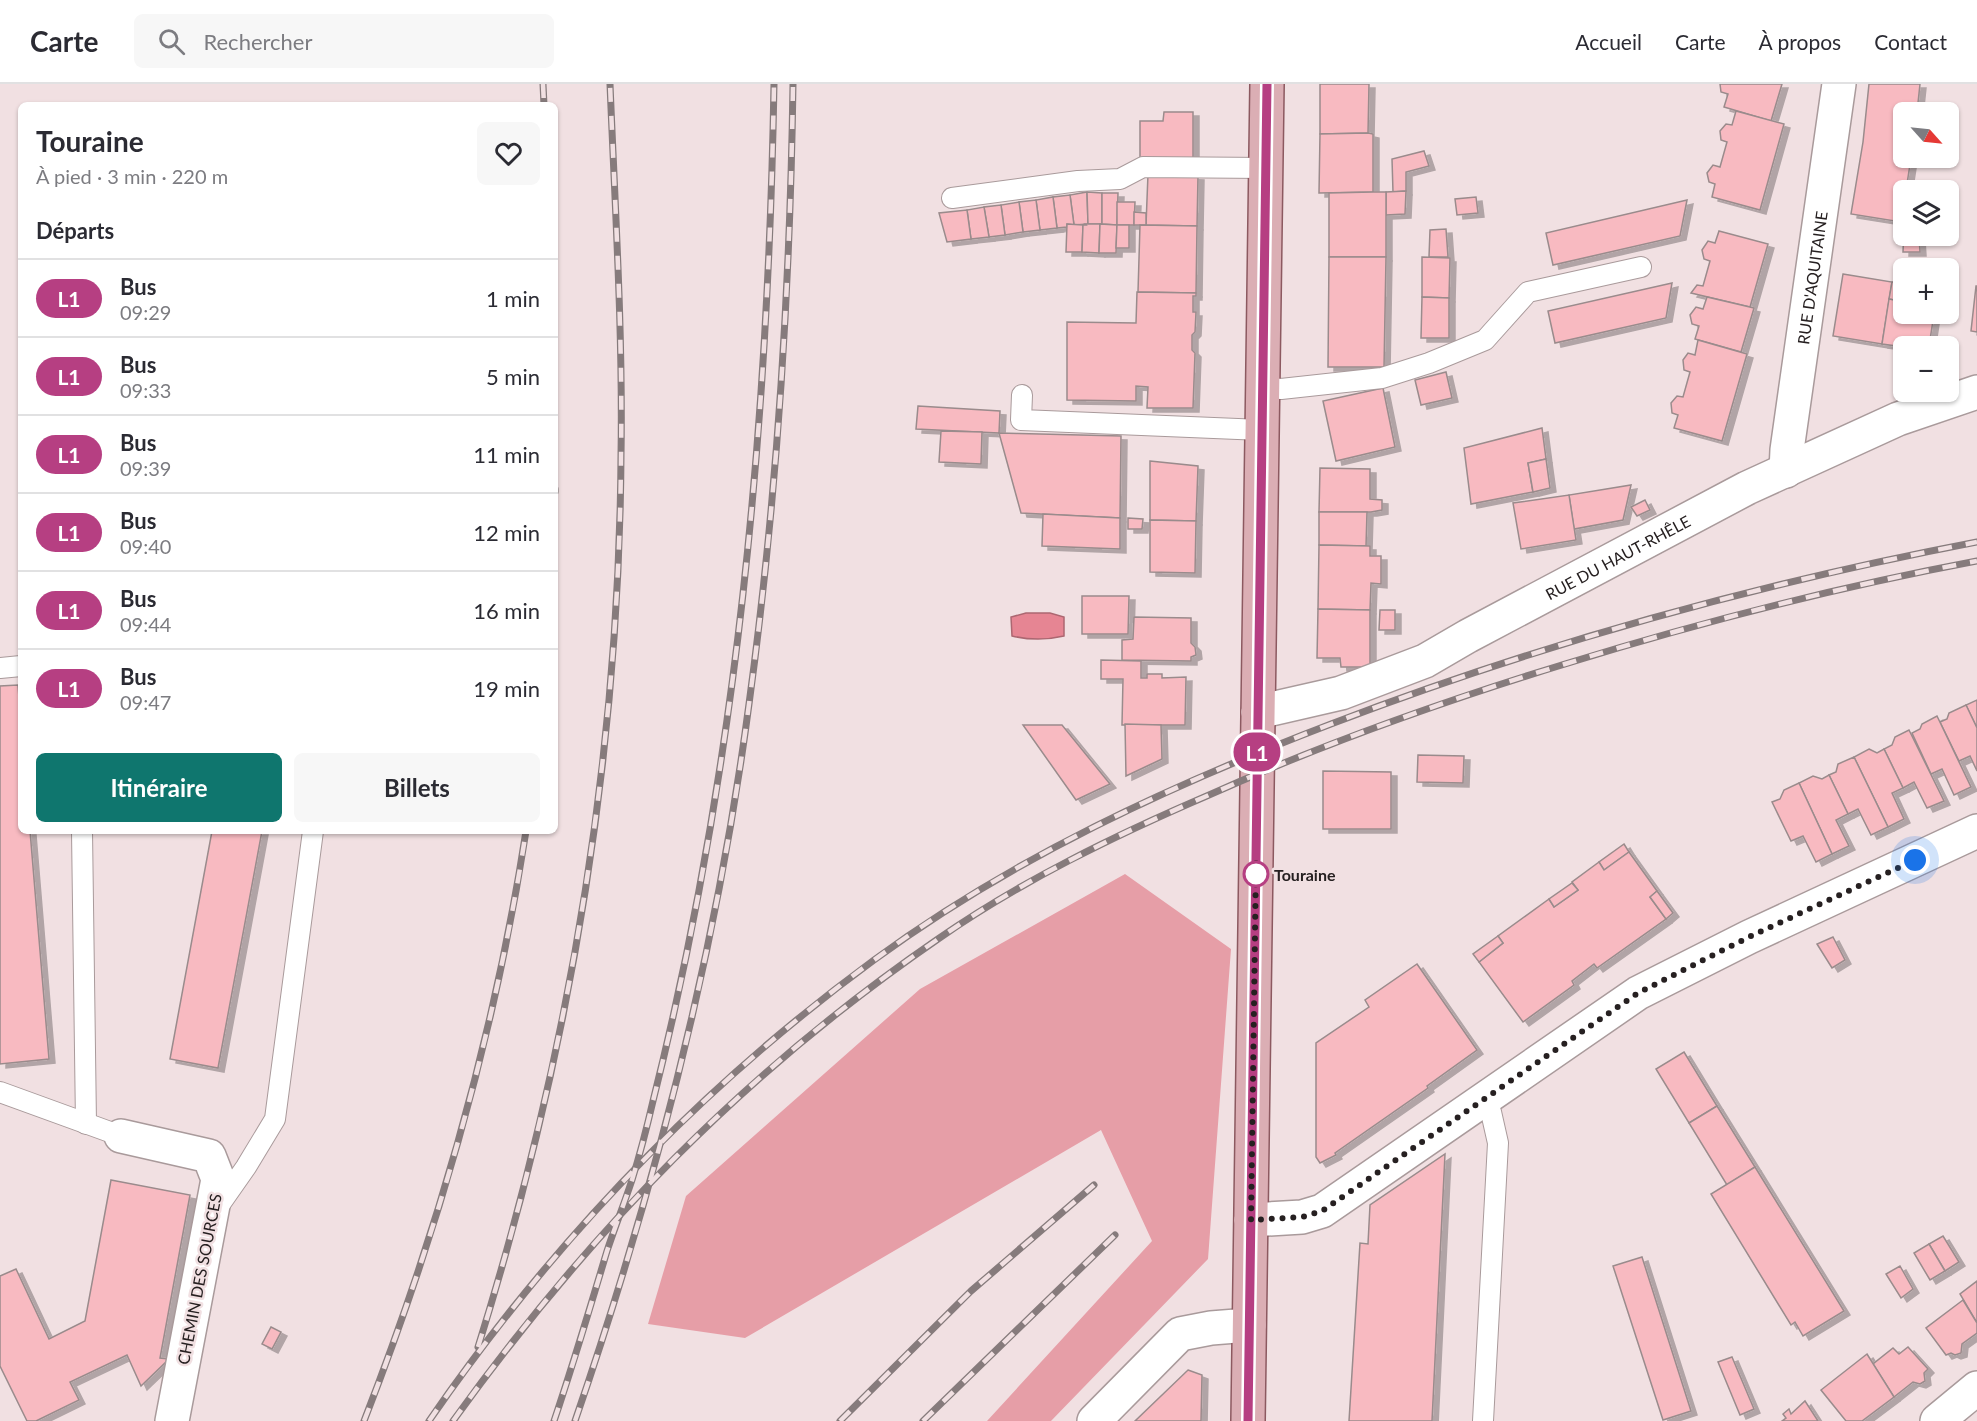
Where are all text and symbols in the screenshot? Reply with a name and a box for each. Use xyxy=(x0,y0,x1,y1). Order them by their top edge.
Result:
search box xyxy=(134,14,554,68)
text: Carte xyxy=(30,24,98,58)
icon: search xyxy=(155,25,188,58)
text: Rechercher xyxy=(203,28,312,55)
text: Accueil xyxy=(1575,29,1642,54)
text: Carte xyxy=(1675,29,1726,54)
text: À propos xyxy=(1759,29,1841,54)
text: Contact xyxy=(1874,29,1947,54)
north arrow xyxy=(1893,102,1959,168)
map controls xyxy=(1893,102,1959,402)
button: heart xyxy=(477,122,540,185)
text: Touraine xyxy=(36,124,144,158)
text: À pied · 3 min · 220 m xyxy=(36,164,228,188)
button: layers xyxy=(1893,180,1959,246)
street label: RUE D'AQUITAINE xyxy=(1793,210,1830,346)
text: Départs xyxy=(36,217,114,244)
button: + xyxy=(1893,258,1959,324)
text: Bus xyxy=(120,273,156,300)
text: 1 min xyxy=(486,285,540,312)
text: L1 xyxy=(57,286,81,311)
text: 09:29 xyxy=(120,300,171,324)
button: − xyxy=(1893,336,1959,402)
text: Bus xyxy=(120,351,156,378)
text: 5 min xyxy=(486,363,540,390)
text: L1 xyxy=(57,364,81,389)
text: 09:33 xyxy=(120,378,171,402)
text: Bus xyxy=(120,429,156,456)
text: 11 min xyxy=(473,441,540,468)
text: L1 xyxy=(57,442,81,467)
text: 09:39 xyxy=(120,456,171,480)
text: Bus xyxy=(120,507,156,534)
street label: RUE DU HAUT-RHÊLE xyxy=(1542,511,1693,603)
text: 12 min xyxy=(473,519,540,546)
text: L1 xyxy=(57,520,81,545)
text: 09:40 xyxy=(120,534,171,558)
text: Bus xyxy=(120,585,156,612)
text: 16 min xyxy=(473,597,540,624)
text: L1 xyxy=(57,598,81,623)
text: 09:44 xyxy=(120,612,171,636)
text: Bus xyxy=(120,663,156,690)
text: 19 min xyxy=(473,675,540,702)
text: L1 xyxy=(57,676,81,701)
text: 09:47 xyxy=(120,690,171,714)
line badge: L1 xyxy=(1230,732,1284,772)
text: L1 xyxy=(1245,740,1269,765)
button: Itinéraire xyxy=(36,753,282,822)
button: Billets xyxy=(294,753,540,822)
your location xyxy=(1900,845,1930,875)
marker: Touraine xyxy=(1243,861,1269,887)
place label: Touraine xyxy=(1274,865,1336,884)
street label: CHEMIN DES SOURCES xyxy=(173,1192,225,1366)

